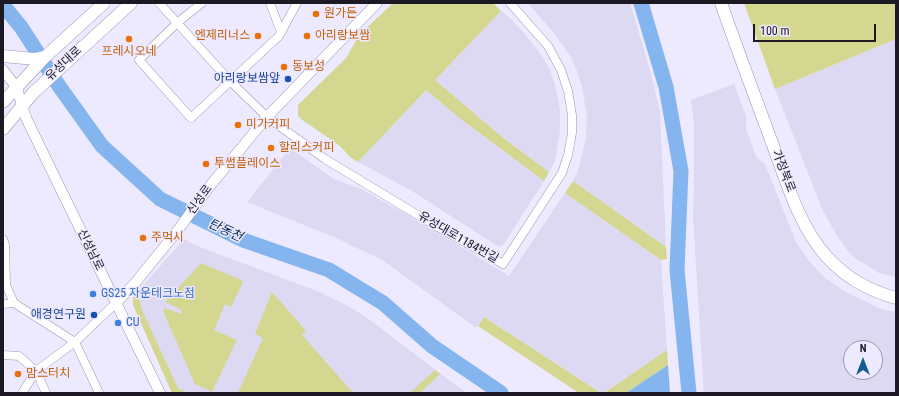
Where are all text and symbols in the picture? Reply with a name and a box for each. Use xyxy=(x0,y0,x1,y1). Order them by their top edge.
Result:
place label: 원가든 xyxy=(324,7,357,21)
marker: 원가든 xyxy=(311,9,321,19)
scale bar xyxy=(755,16,878,42)
text: 100 m xyxy=(760,24,790,38)
place label: 엔제리너스 xyxy=(195,29,250,43)
place label: 아리랑보쌈 xyxy=(315,29,370,43)
marker: 엔제리너스 xyxy=(253,31,263,41)
marker: 아리랑보쌈 xyxy=(302,31,312,41)
marker: 프레시오네 xyxy=(124,34,134,44)
street label: 유성대로 xyxy=(43,44,85,84)
place label: 프레시오네 xyxy=(101,45,157,59)
place label: 동보성 xyxy=(292,60,325,74)
marker: 동보성 xyxy=(279,62,289,72)
place label: 아리랑보쌈앞 xyxy=(214,72,280,86)
marker: 아리랑보쌈앞 xyxy=(283,74,293,84)
place label: 미가커피 xyxy=(246,118,290,132)
marker: 미가커피 xyxy=(233,120,243,130)
place label: 할리스커피 xyxy=(279,141,334,155)
marker: 할리스커피 xyxy=(266,143,276,153)
street label: 가정북로 xyxy=(768,148,798,194)
place label: 투썸플레이스 xyxy=(214,157,280,171)
marker: 투썸플레이스 xyxy=(201,159,211,169)
street label: 신성로 xyxy=(184,182,216,218)
street label: 유성대로1184번길 xyxy=(415,209,501,267)
water label: 탄동천 xyxy=(205,216,245,246)
street label: 신성남로 xyxy=(74,227,106,273)
place label: 주먹시 xyxy=(151,231,184,245)
marker: 주먹시 xyxy=(138,233,148,243)
place label: GS25 자운테크노점 xyxy=(101,287,195,301)
marker: GS25 자운테크노점 xyxy=(88,289,98,299)
place label: 애경연구원 xyxy=(31,308,86,322)
marker: 애경연구원 xyxy=(89,310,99,320)
place label: CU xyxy=(126,316,140,330)
marker: CU xyxy=(113,318,123,328)
north arrow xyxy=(843,340,883,380)
text: N xyxy=(860,342,866,355)
place label: 맘스터치 xyxy=(26,367,70,381)
marker: 맘스터치 xyxy=(13,369,23,379)

